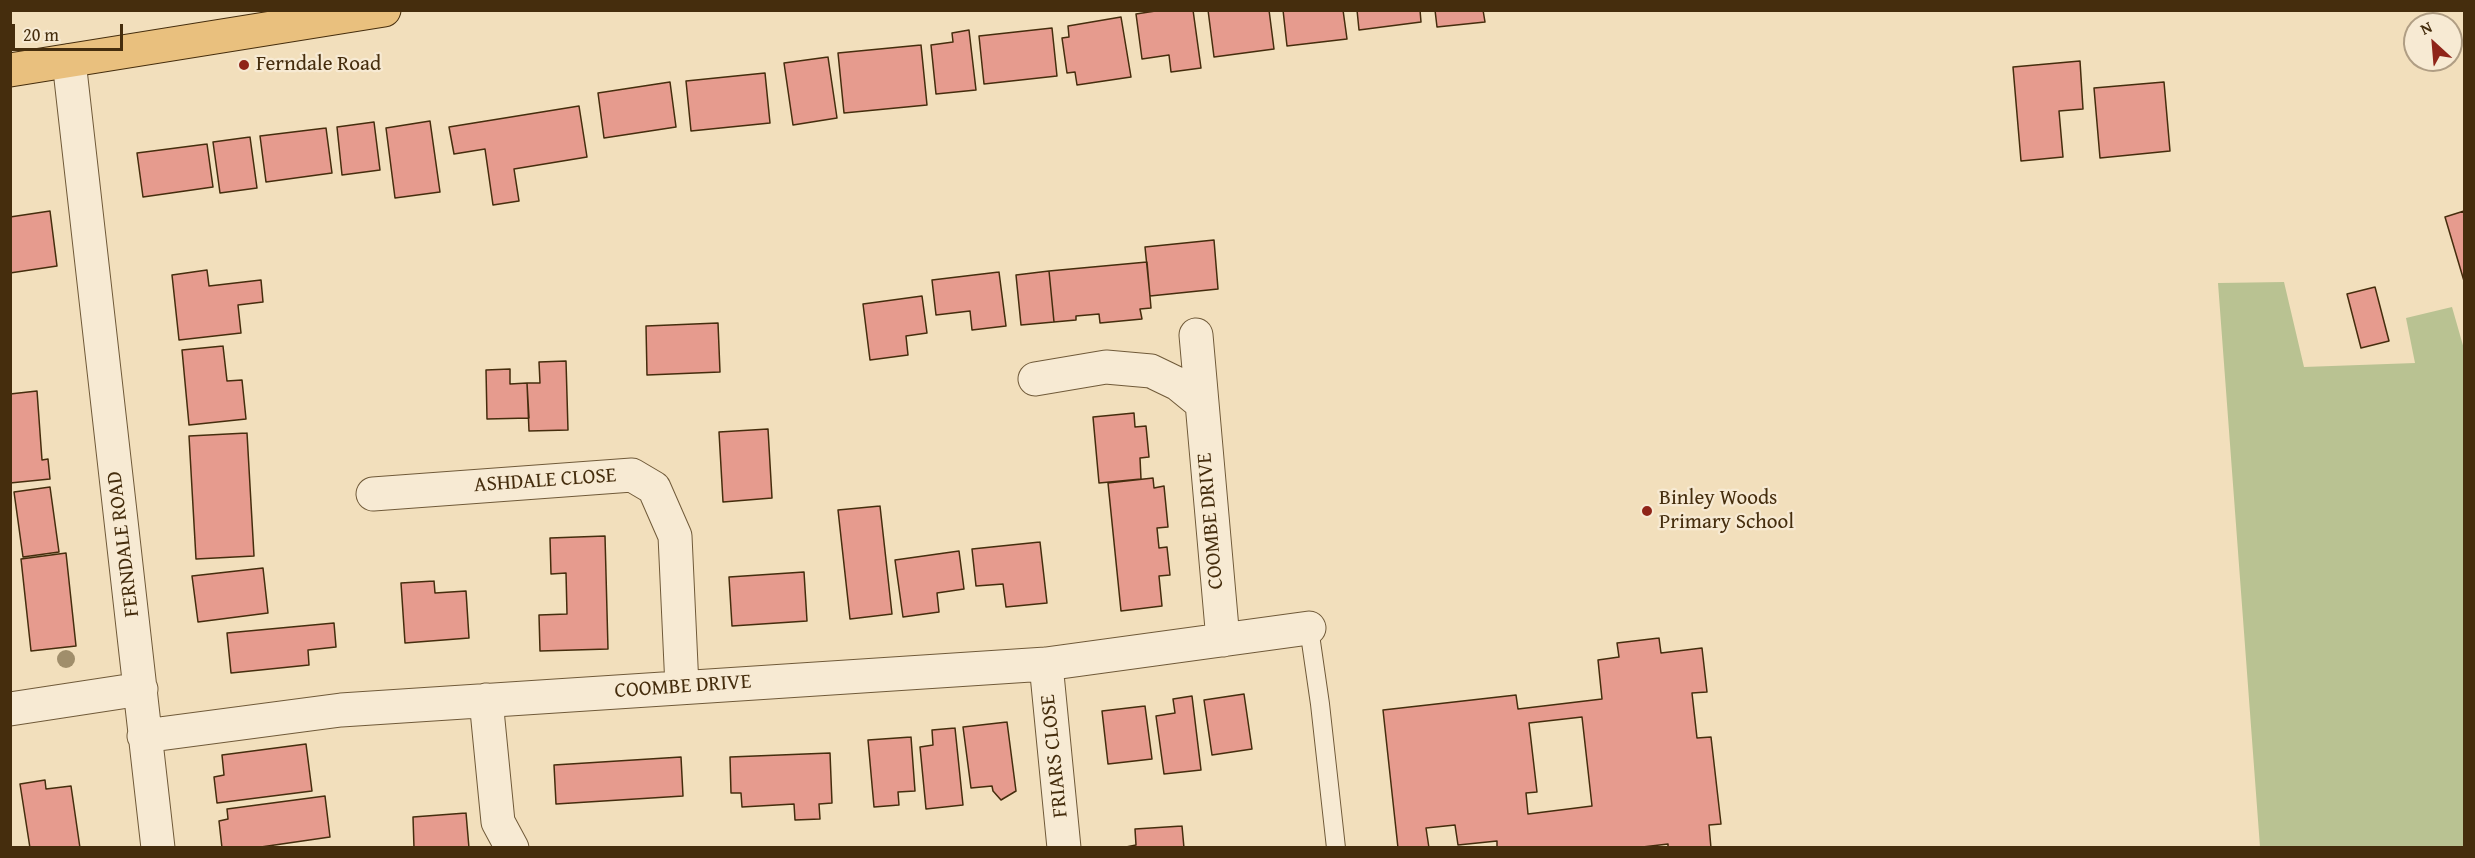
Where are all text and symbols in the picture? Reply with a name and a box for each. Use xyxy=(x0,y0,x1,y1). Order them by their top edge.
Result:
scale bar xyxy=(15,12,126,50)
north arrow xyxy=(2403,12,2463,72)
text: N xyxy=(2416,14,2436,41)
text: 20 m xyxy=(23,21,59,48)
place label: Ferndale Road xyxy=(256,52,381,78)
marker: Ferndale Road xyxy=(237,58,251,72)
street label: COOMBE DRIVE xyxy=(1192,452,1230,590)
street label: ASHDALE CLOSE xyxy=(473,463,617,499)
street label: FERNDALE ROAD xyxy=(103,470,145,618)
place label: Binley Woods Primary School xyxy=(1659,486,1794,536)
marker: Binley Woods Primary School xyxy=(1640,504,1654,518)
street label: COOMBE DRIVE xyxy=(614,670,752,704)
street label: FRIARS CLOSE xyxy=(1036,693,1074,819)

